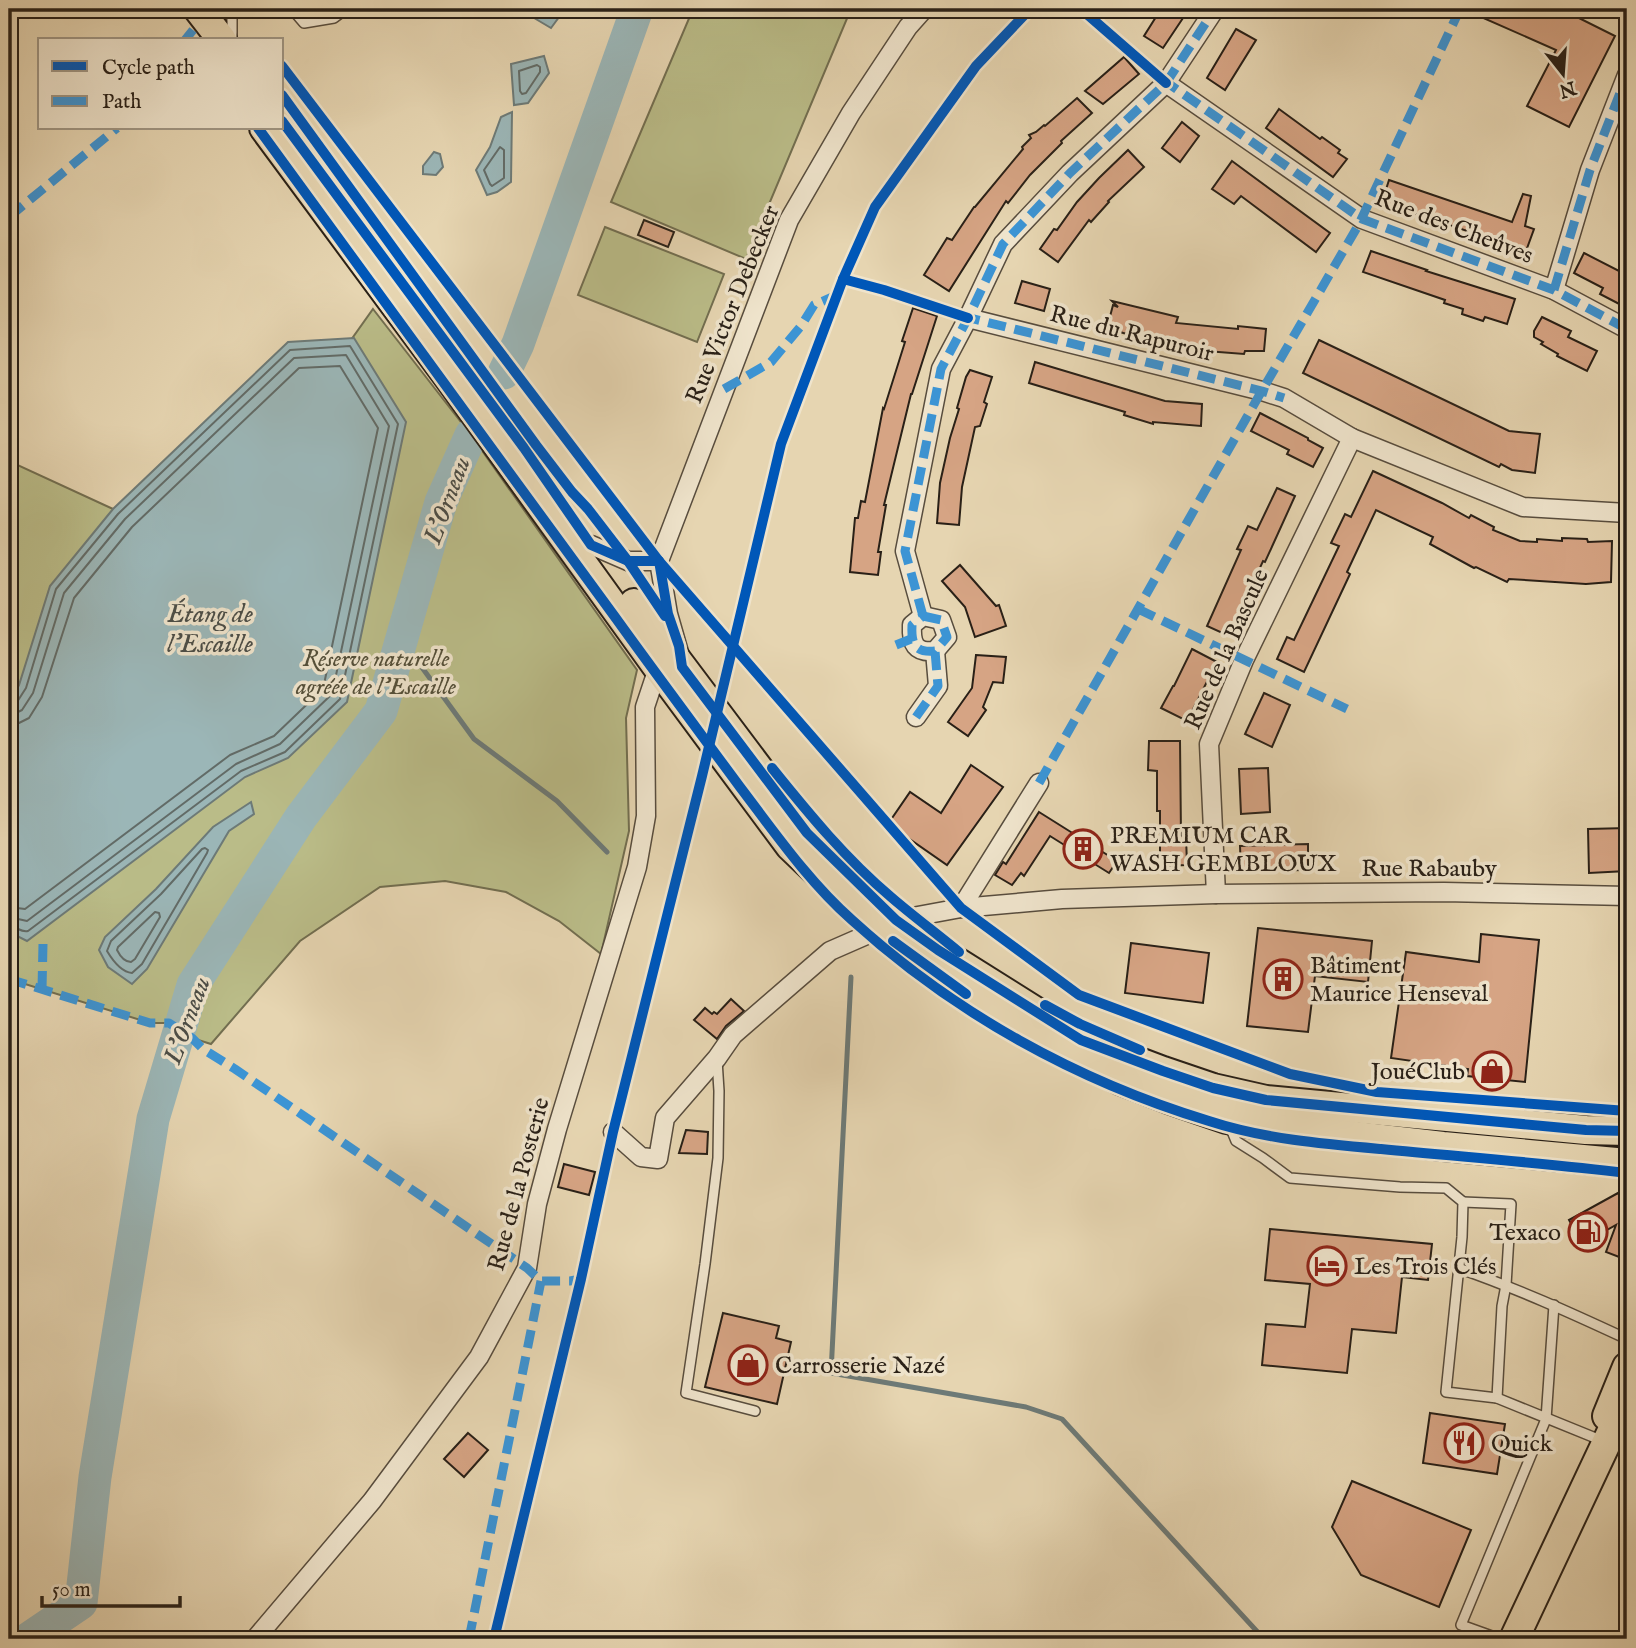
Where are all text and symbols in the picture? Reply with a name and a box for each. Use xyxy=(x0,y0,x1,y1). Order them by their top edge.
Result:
legend xyxy=(38,38,284,130)
north arrow xyxy=(1528,38,1598,108)
text: Cycle path xyxy=(102,55,195,82)
text: N xyxy=(1555,74,1580,102)
text: Path xyxy=(102,89,141,116)
street label: Rue des Cheûves xyxy=(1370,183,1537,272)
street label: Rue Victor Debecker xyxy=(679,201,787,408)
street label: Rue du Rapuroir xyxy=(1046,299,1217,370)
water label: L'Orneau xyxy=(416,452,478,550)
street label: Rue de la Bascule xyxy=(1178,564,1277,735)
water label: Étang de l'Escaille xyxy=(166,598,253,661)
park label: Réserve naturelle agréée de l'Escaille xyxy=(295,644,456,703)
place label: PREMIUM CAR WASH GEMBLOUX xyxy=(1110,821,1337,880)
building icon: PREMIUM CAR WASH GEMBLOUX xyxy=(1062,828,1104,870)
street label: Rue Rabauby xyxy=(1361,854,1497,885)
place label: Bâtiment Maurice Henseval xyxy=(1310,951,1489,1010)
building icon: Bâtiment Maurice Henseval xyxy=(1262,958,1304,1000)
water label: L'Orneau xyxy=(156,972,218,1070)
shop icon: JouéClub xyxy=(1471,1050,1513,1092)
place label: JouéClub xyxy=(1368,1057,1465,1088)
street label: Rue de la Posterie xyxy=(481,1094,557,1274)
fuel station icon: Texaco xyxy=(1567,1211,1609,1253)
place label: Texaco xyxy=(1489,1218,1561,1249)
hotel icon: Les Trois Clés xyxy=(1306,1245,1348,1287)
place label: Les Trois Clés xyxy=(1354,1252,1496,1283)
shop icon: Carrosserie Nazé xyxy=(727,1344,769,1386)
place label: Carrosserie Nazé xyxy=(775,1351,945,1382)
restaurant icon: Quick xyxy=(1443,1422,1485,1464)
place label: Quick xyxy=(1491,1429,1553,1460)
scale bar xyxy=(42,1564,180,1608)
text: 50 m xyxy=(52,1577,91,1604)

